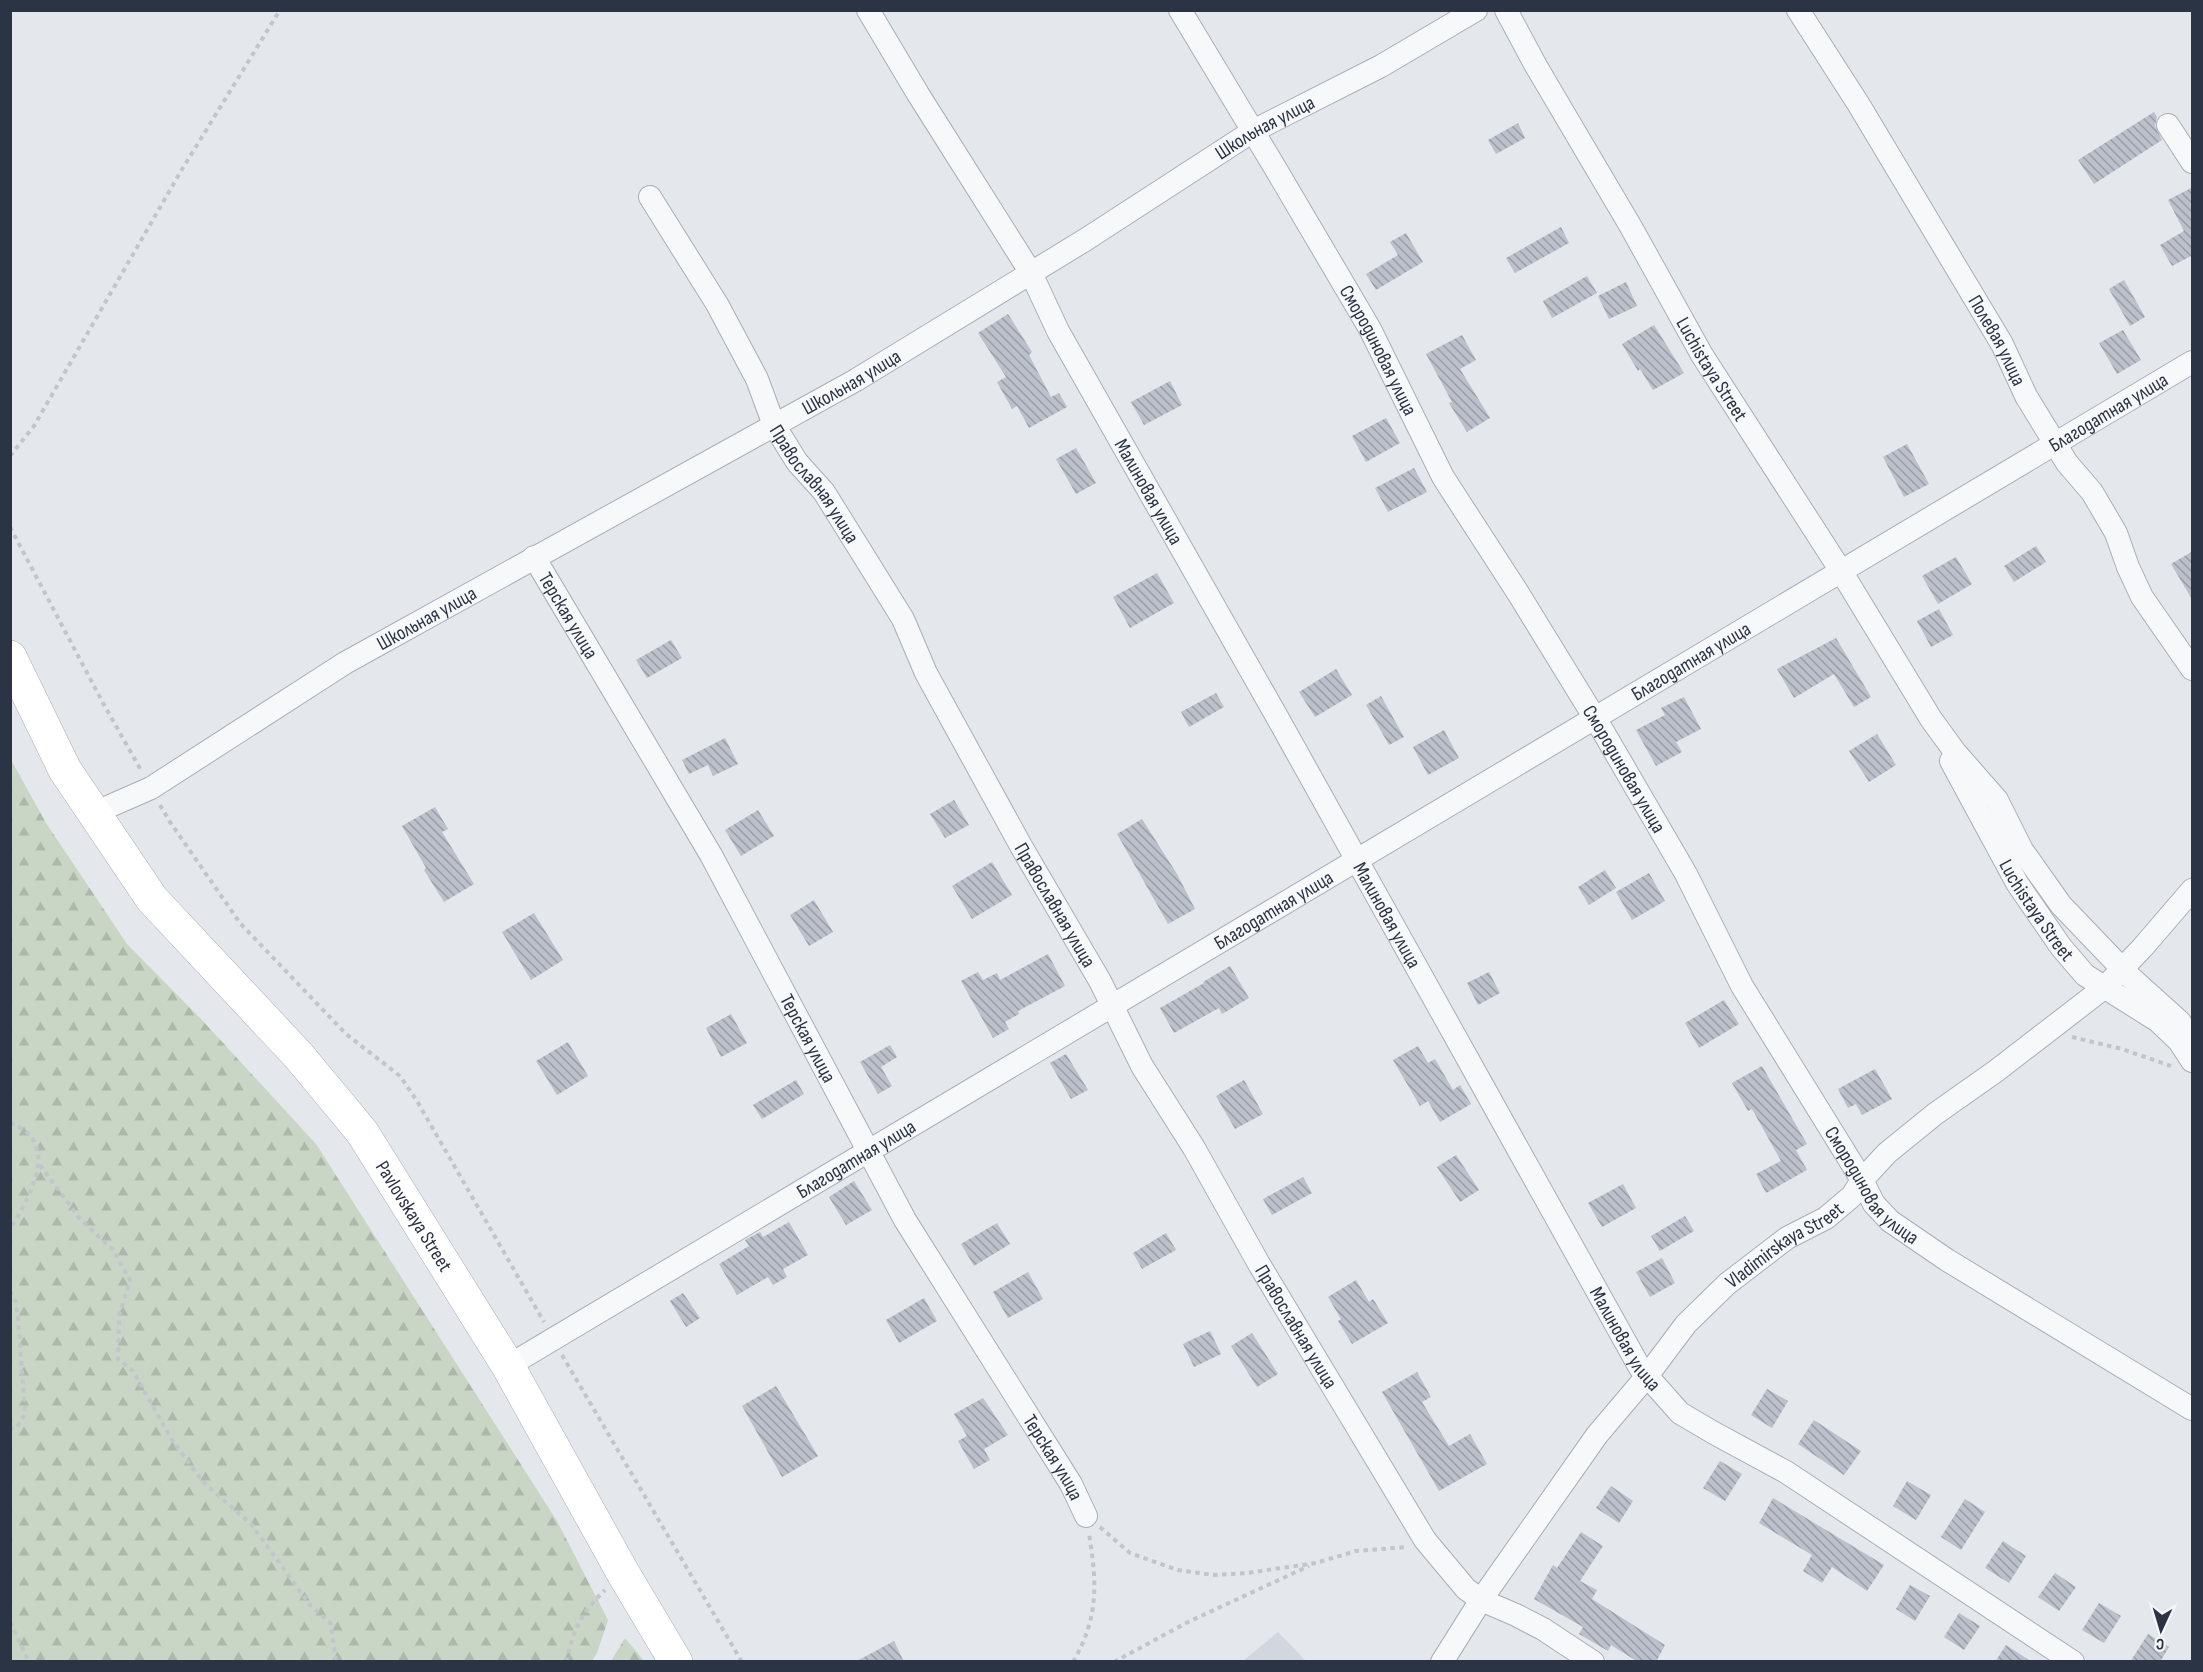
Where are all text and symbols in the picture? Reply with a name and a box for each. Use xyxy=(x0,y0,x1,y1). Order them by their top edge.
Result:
street label: Школьная улица xyxy=(1211,91,1319,165)
street label: Смородиновая улица xyxy=(1334,281,1422,420)
street label: Полевая улица xyxy=(1962,291,2031,390)
street label: Luchistaya Street xyxy=(1670,313,1752,426)
street label: Школьная улица xyxy=(798,345,905,421)
street label: Благодатная улица xyxy=(2045,368,2173,458)
street label: Православная улица xyxy=(764,421,864,548)
street label: Малиновая улица xyxy=(1109,435,1188,549)
street label: Терская улица xyxy=(533,568,603,664)
street label: Школьная улица xyxy=(373,582,481,656)
street label: Благодатная улица xyxy=(1627,617,1755,706)
street label: Смородиновая улица xyxy=(1577,701,1670,837)
street label: Православная улица xyxy=(1009,839,1100,972)
street label: Luchistaya Street xyxy=(1993,855,2079,966)
street label: Малиновая улица xyxy=(1347,858,1426,973)
street label: Благодатная улица xyxy=(1210,866,1338,955)
street label: Терская улица xyxy=(774,990,841,1087)
street label: Благодатная улица xyxy=(793,1115,920,1204)
street label: Смородиновая улица xyxy=(1819,1122,1923,1250)
street label: Pavlovskaya Street xyxy=(370,1157,457,1276)
street label: Vladimirskaya Street xyxy=(1721,1197,1849,1294)
street label: Православная улица xyxy=(1249,1261,1342,1393)
street label: Малиновая улица xyxy=(1584,1283,1666,1396)
street label: Терская улица xyxy=(1017,1410,1088,1504)
north arrow xyxy=(2131,1600,2191,1660)
text: С xyxy=(2155,1634,2165,1653)

